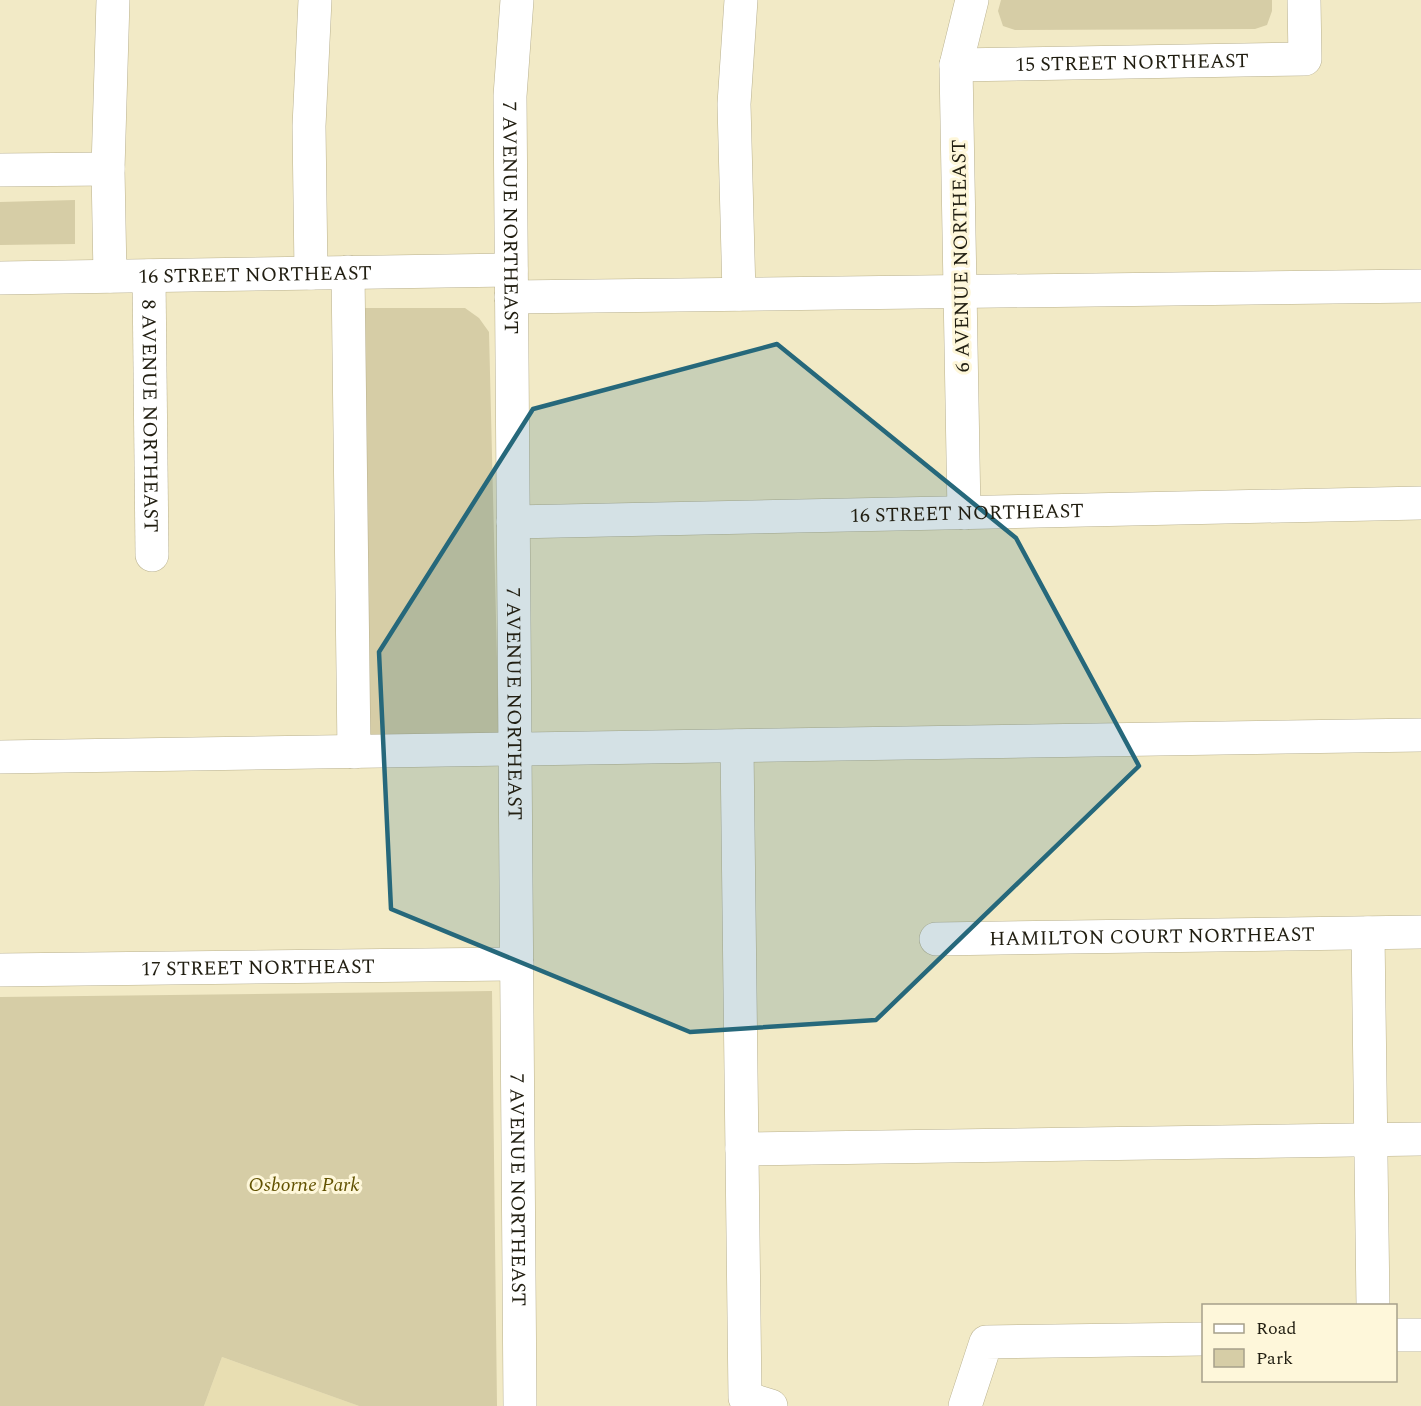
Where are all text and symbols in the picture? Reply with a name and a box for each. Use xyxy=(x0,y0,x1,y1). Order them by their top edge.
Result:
street label: 15 STREET NORTHEAST xyxy=(1015,46,1249,80)
street label: 7 AVENUE NORTHEAST xyxy=(494,101,526,334)
street label: 6 AVENUE NORTHEAST xyxy=(944,139,978,373)
street label: 16 STREET NORTHEAST xyxy=(138,258,372,292)
street label: 8 AVENUE NORTHEAST xyxy=(133,299,166,533)
street label: 16 STREET NORTHEAST xyxy=(850,496,1084,531)
street label: 7 AVENUE NORTHEAST xyxy=(498,587,530,820)
street label: HAMILTON COURT NORTHEAST xyxy=(989,920,1315,954)
street label: 17 STREET NORTHEAST xyxy=(141,952,375,984)
street label: 7 AVENUE NORTHEAST xyxy=(501,1073,533,1306)
park label: Osborne Park xyxy=(248,1170,360,1200)
legend xyxy=(1202,1304,1397,1382)
text: Road xyxy=(1256,1315,1297,1342)
text: Park xyxy=(1256,1345,1293,1372)

